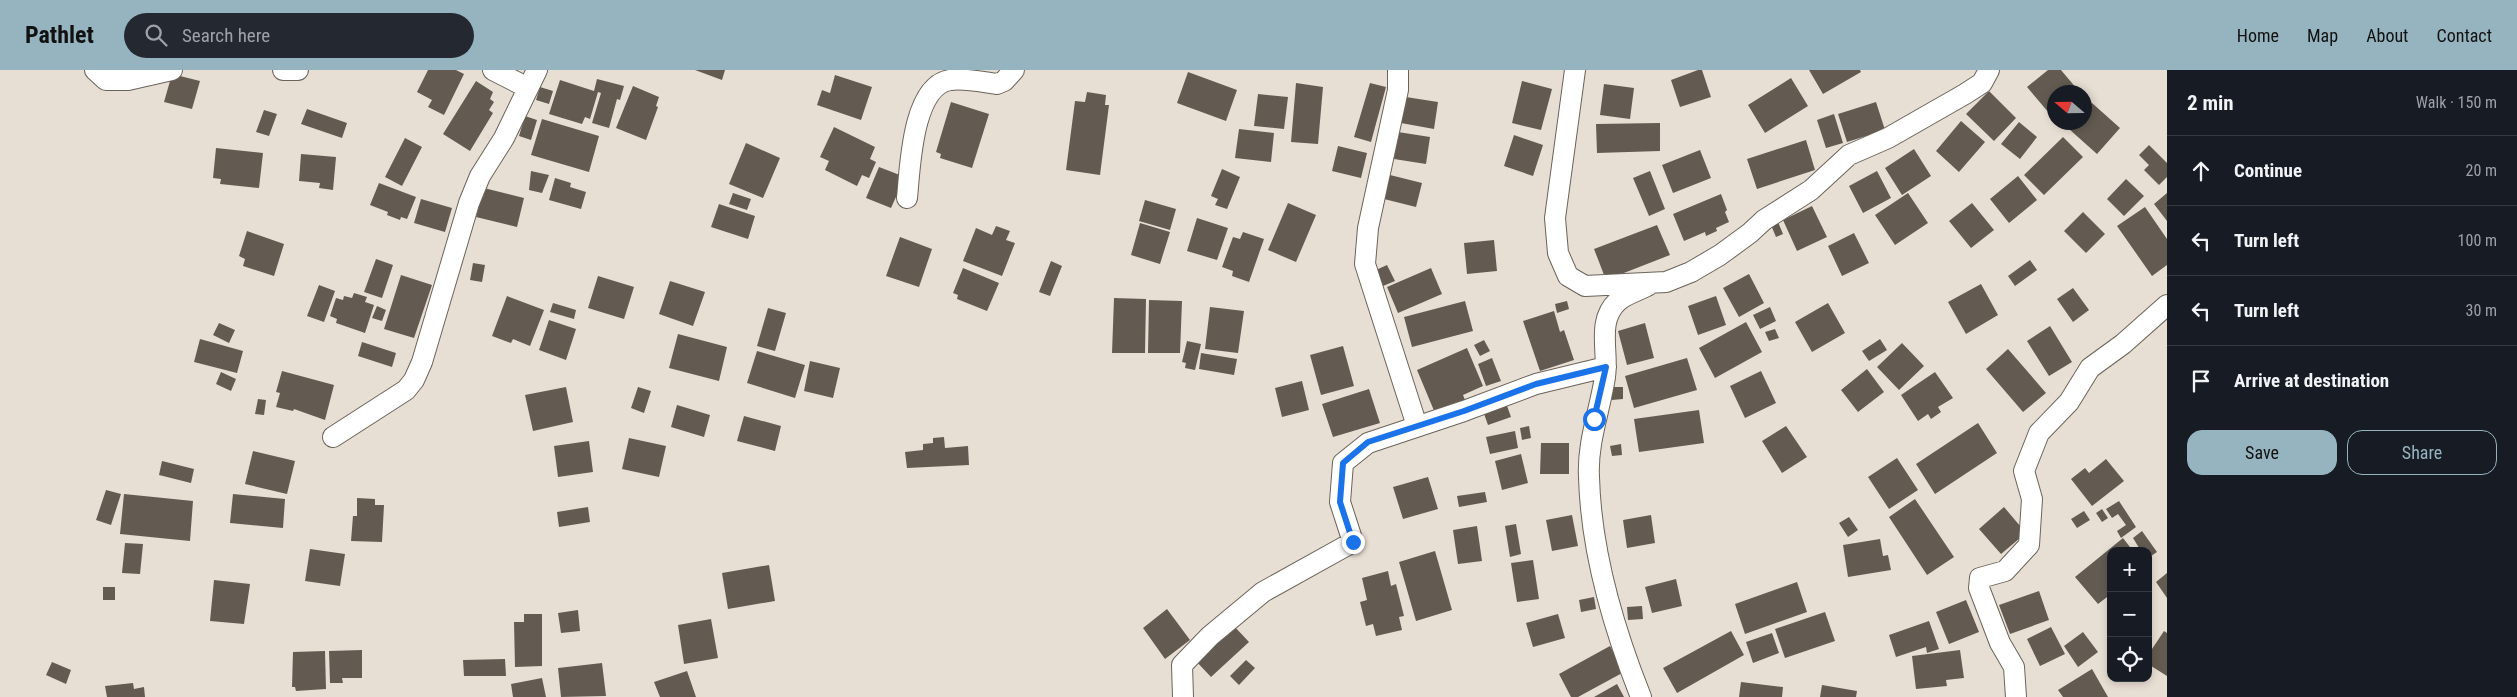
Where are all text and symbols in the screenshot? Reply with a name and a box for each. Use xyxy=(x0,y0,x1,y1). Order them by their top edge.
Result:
search box xyxy=(124,13,474,58)
text: Pathlet xyxy=(25,21,94,49)
icon: search xyxy=(142,21,170,49)
text: Search here xyxy=(182,24,270,47)
text: Home xyxy=(2237,25,2279,46)
text: Map xyxy=(2307,25,2338,46)
text: About xyxy=(2366,25,2408,46)
text: Contact xyxy=(2436,25,2492,46)
north arrow xyxy=(2047,85,2092,130)
text: 2 min xyxy=(2187,91,2234,115)
text: Walk · 150 m xyxy=(2416,93,2497,112)
icon: ahead xyxy=(2187,157,2215,185)
text: Continue xyxy=(2234,159,2302,182)
text: 20 m xyxy=(2465,161,2497,180)
icon: left xyxy=(2187,227,2215,255)
text: Turn left xyxy=(2234,229,2299,252)
text: 100 m xyxy=(2458,231,2497,250)
icon: left xyxy=(2187,297,2215,325)
text: Turn left xyxy=(2234,299,2299,322)
text: 30 m xyxy=(2465,301,2497,320)
icon: arrive xyxy=(2187,367,2215,395)
text: Arrive at destination xyxy=(2234,369,2389,392)
route start xyxy=(1583,408,1606,431)
button: Save xyxy=(2187,430,2337,475)
button: Share xyxy=(2347,430,2497,475)
route end xyxy=(1342,531,1365,554)
map controls xyxy=(2107,547,2152,682)
button: + xyxy=(2107,547,2152,592)
button: − xyxy=(2107,592,2152,637)
button: locate xyxy=(2107,637,2152,682)

